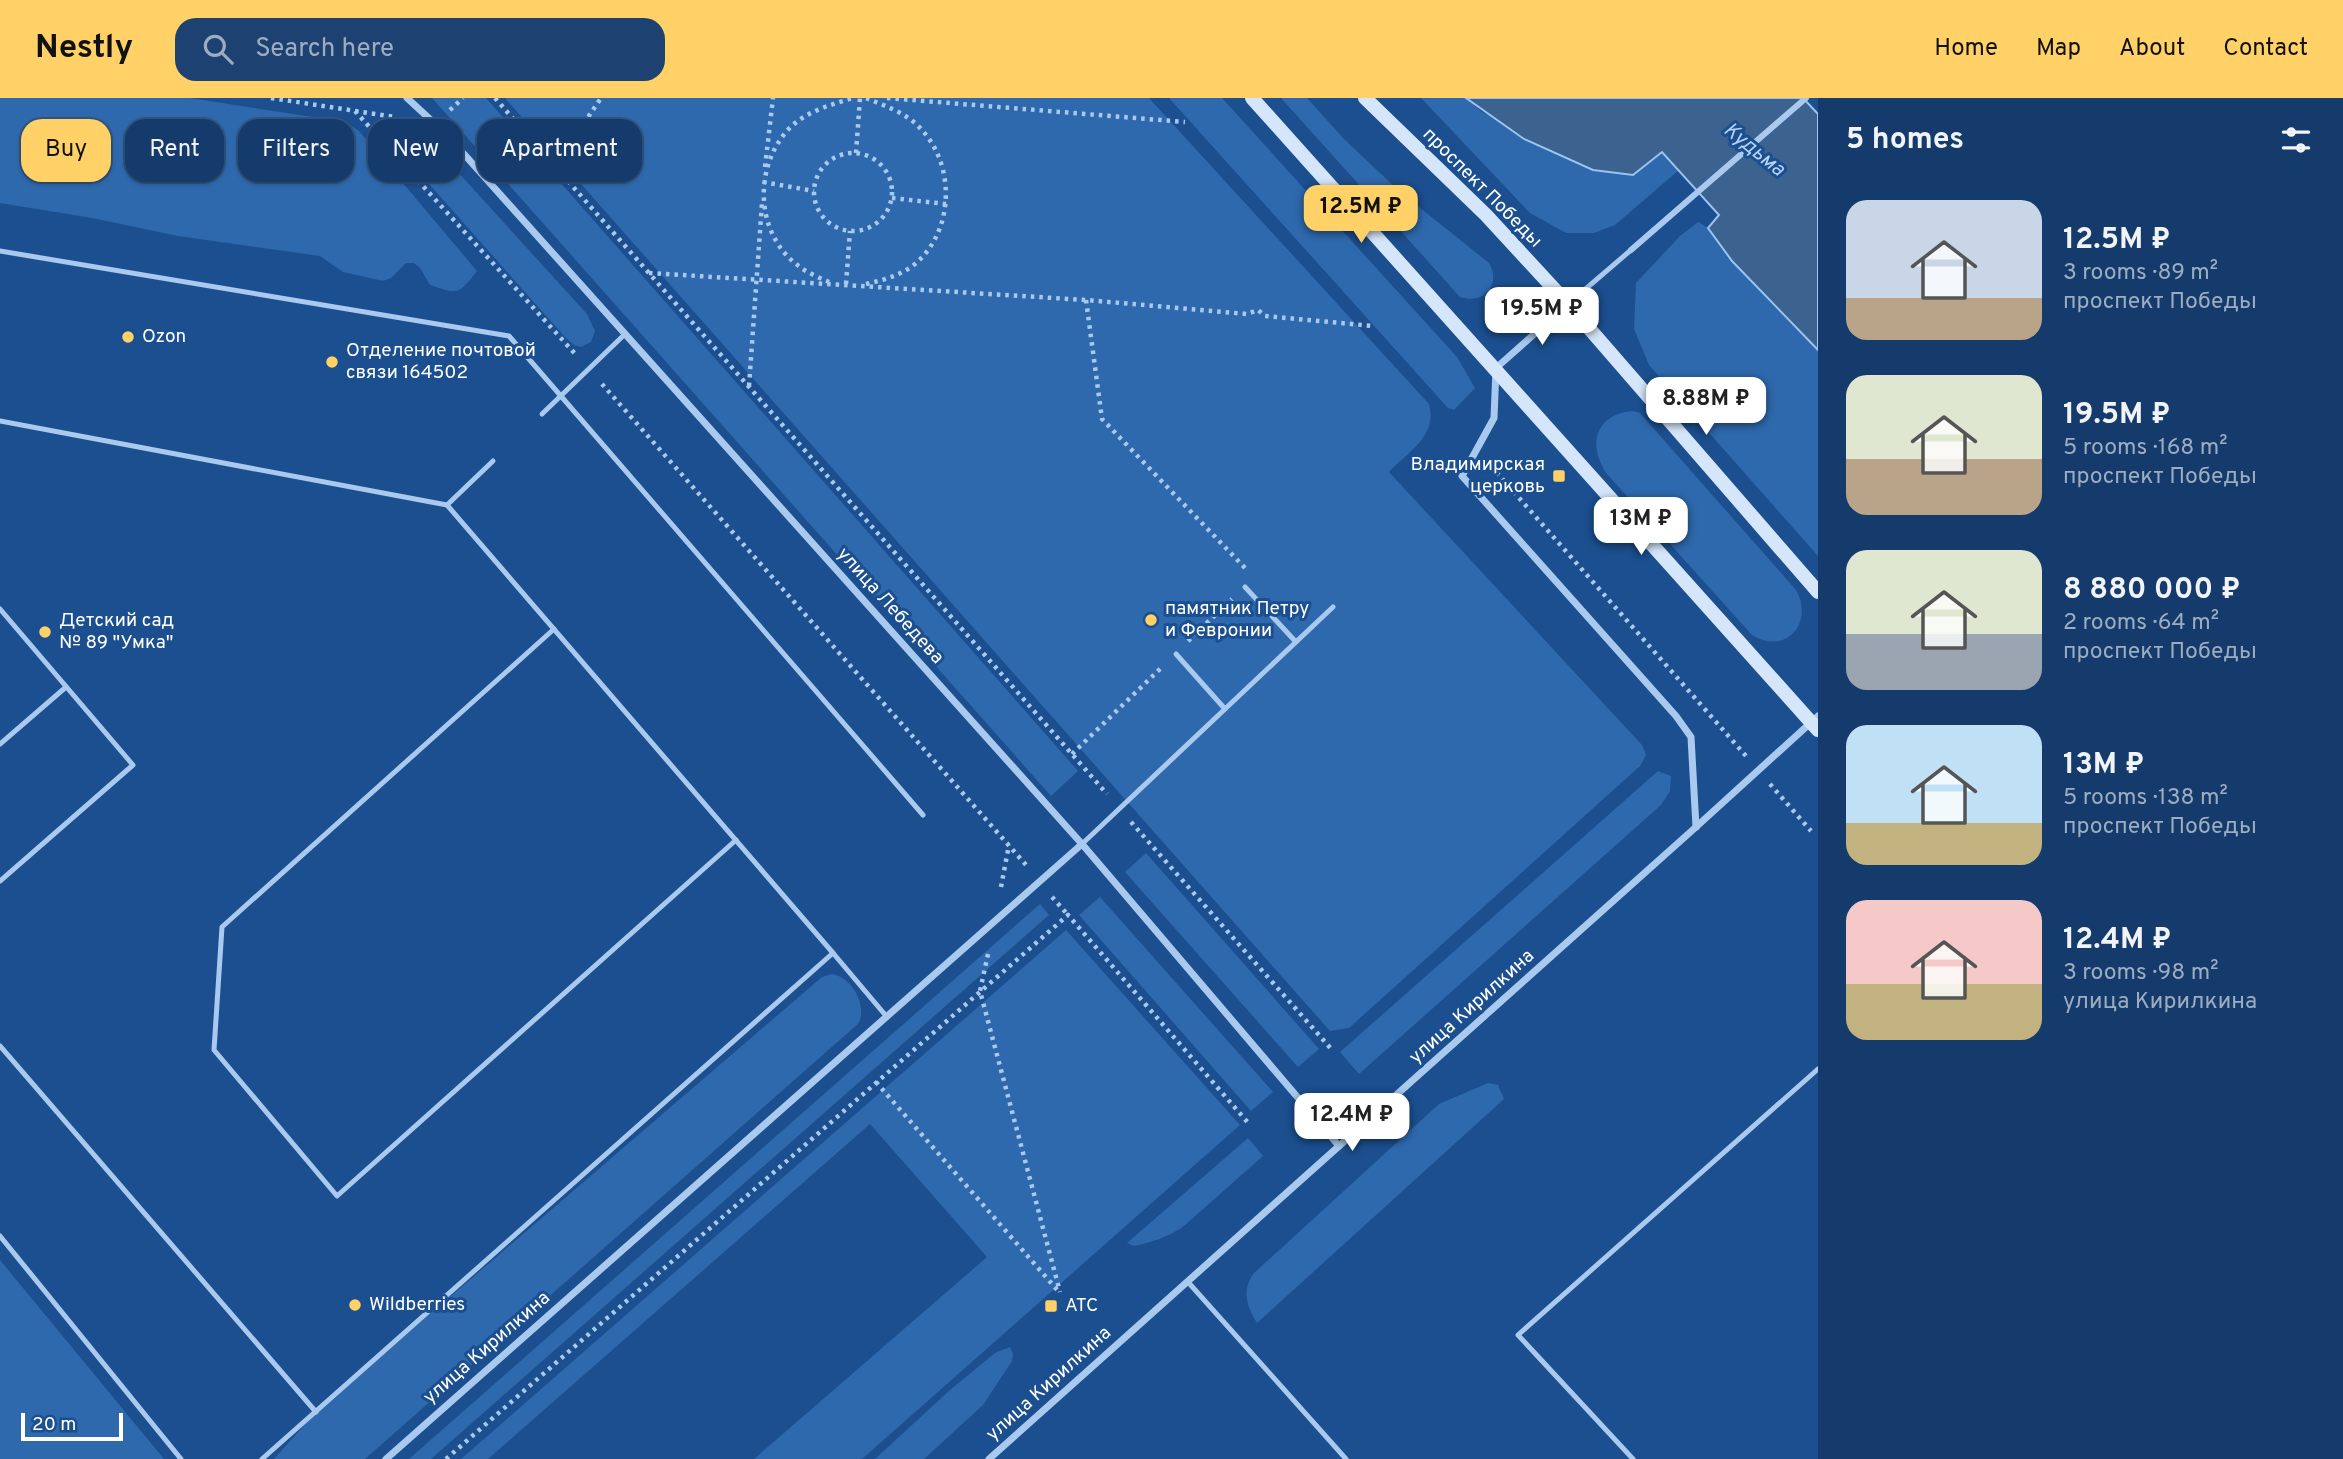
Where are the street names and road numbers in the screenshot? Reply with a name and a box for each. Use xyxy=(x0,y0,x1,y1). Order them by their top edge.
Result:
street label: проспект Победы xyxy=(1417,123,1547,253)
street label: улица Лебедева xyxy=(831,543,949,669)
street label: улица Кирилкина xyxy=(1404,944,1540,1070)
street label: улица Кирилкина xyxy=(419,1286,555,1410)
street label: улица Кирилкина xyxy=(981,1321,1117,1447)

